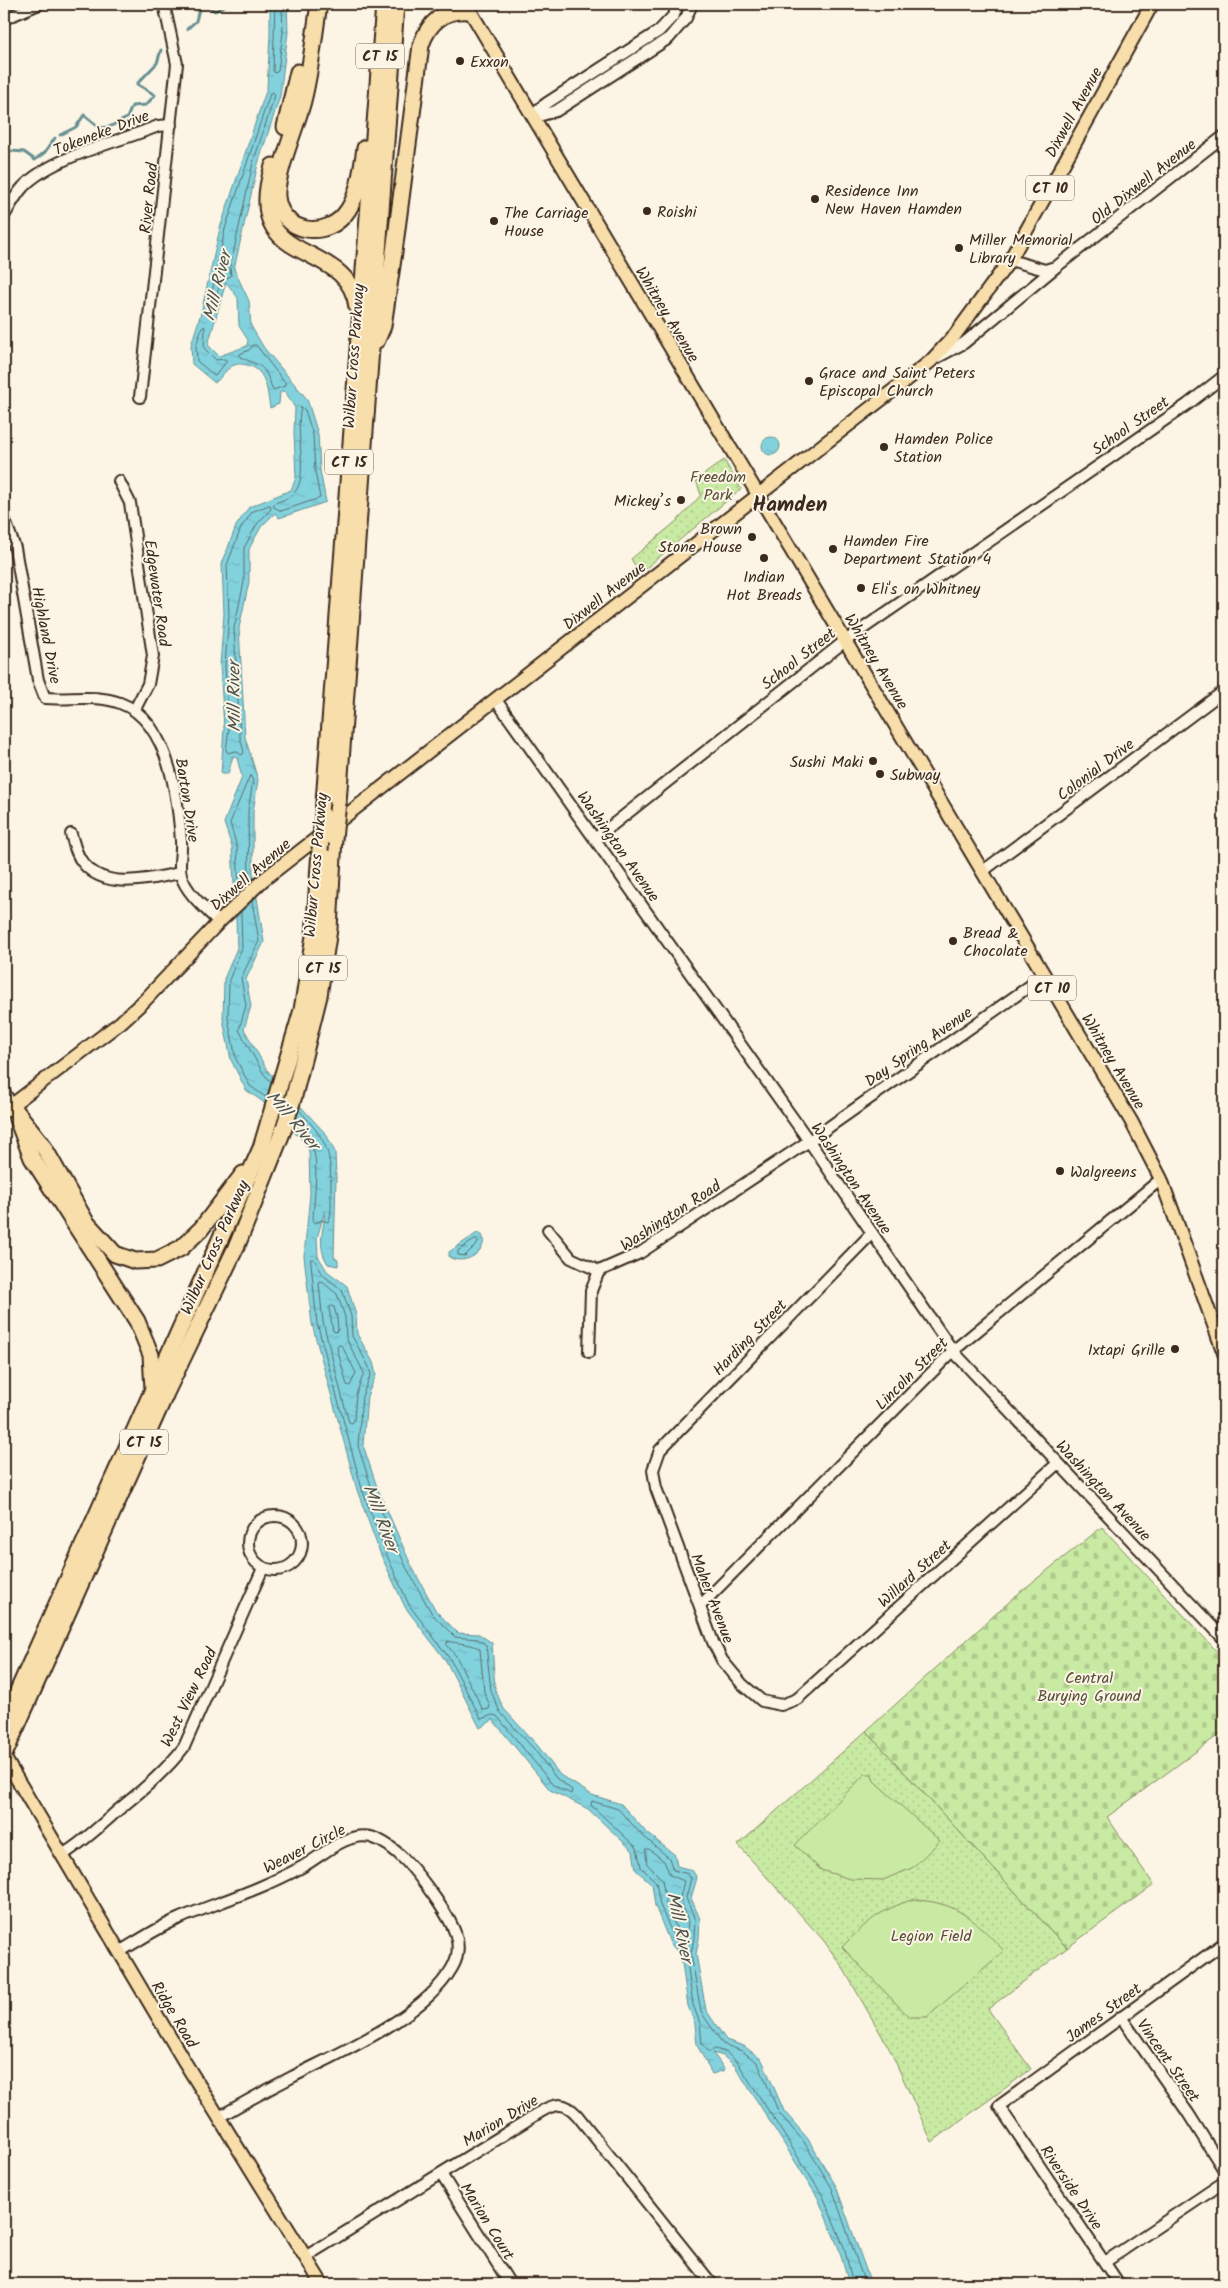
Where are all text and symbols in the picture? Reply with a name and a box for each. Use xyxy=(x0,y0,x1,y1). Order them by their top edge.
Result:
road number: CT 15 xyxy=(356,44,404,68)
place label: Exxon xyxy=(470,50,509,75)
marker: Exxon xyxy=(454,55,466,67)
street label: Dixwell Avenue xyxy=(1039,63,1110,163)
street label: Tokeneke Drive xyxy=(50,104,153,163)
street label: Old Dixwell Avenue xyxy=(1086,133,1202,232)
street label: River Road xyxy=(133,161,166,235)
road number: CT 10 xyxy=(1026,176,1074,200)
place label: Residence Inn New Haven Hamden xyxy=(825,179,962,222)
marker: Residence Inn New Haven Hamden xyxy=(809,193,821,205)
place label: Roishi xyxy=(657,200,698,225)
place label: The Carriage House xyxy=(504,201,589,244)
marker: Roishi xyxy=(641,205,653,217)
marker: The Carriage House xyxy=(488,215,500,227)
place label: Miller Memorial Library xyxy=(969,228,1073,271)
marker: Miller Memorial Library xyxy=(953,242,965,254)
water label: Mill River xyxy=(196,245,242,324)
street label: Whitney Avenue xyxy=(628,262,705,367)
street label: Wilbur Cross Parkway xyxy=(337,282,372,429)
place label: Grace and Saint Peters Episcopal Church xyxy=(819,361,975,404)
marker: Grace and Saint Peters Episcopal Church xyxy=(803,375,815,387)
street label: School Street xyxy=(1087,390,1175,462)
place label: Hamden Police Station xyxy=(894,427,993,470)
marker: Hamden Police Station xyxy=(878,441,890,453)
road number: CT 15 xyxy=(325,450,373,474)
park label: Freedom Park xyxy=(690,465,746,508)
place label: Mickey’s xyxy=(614,489,671,514)
district label: Hamden xyxy=(753,489,827,522)
marker: Mickey’s xyxy=(675,494,687,506)
place label: Brown Stone House xyxy=(658,517,742,560)
place label: Hamden Fire Department Station 4 xyxy=(843,529,992,572)
marker: Brown Stone House xyxy=(746,531,758,543)
street label: Edgewater Road xyxy=(137,538,177,649)
marker: Hamden Fire Department Station 4 xyxy=(827,543,839,555)
marker: Indian Hot Breads xyxy=(758,552,770,564)
street label: Dixwell Avenue xyxy=(558,555,652,637)
place label: Indian Hot Breads xyxy=(726,565,802,608)
place label: Eli's on Whitney xyxy=(871,577,981,602)
marker: Eli's on Whitney xyxy=(855,582,867,594)
street label: Highland Drive xyxy=(24,585,67,686)
street label: Whitney Avenue xyxy=(837,609,914,714)
street label: School Street xyxy=(756,621,843,697)
water label: Mill River xyxy=(220,657,251,733)
street label: Colonial Drive xyxy=(1052,733,1140,808)
place label: Sushi Maki xyxy=(790,750,864,775)
marker: Sushi Maki xyxy=(867,755,879,767)
street label: Barton Drive xyxy=(168,756,205,844)
place label: Subway xyxy=(890,763,941,788)
marker: Subway xyxy=(874,768,886,780)
street label: Washington Avenue xyxy=(570,786,666,908)
street label: Wilbur Cross Parkway xyxy=(298,791,335,938)
street label: Dixwell Avenue xyxy=(205,833,297,917)
place label: Bread & Chocolate xyxy=(963,921,1028,964)
marker: Bread & Chocolate xyxy=(947,935,959,947)
road number: CT 15 xyxy=(299,956,347,980)
road number: CT 10 xyxy=(1028,976,1076,1000)
street label: Day Spring Avenue xyxy=(860,1001,978,1094)
street label: Whitney Avenue xyxy=(1074,1009,1151,1114)
water label: Mill River xyxy=(258,1084,328,1161)
street label: Washington Avenue xyxy=(804,1118,898,1240)
place label: Walgreens xyxy=(1070,1160,1137,1185)
marker: Walgreens xyxy=(1054,1165,1066,1177)
street label: Washington Road xyxy=(615,1174,727,1258)
street label: Wilbur Cross Parkway xyxy=(174,1176,256,1319)
street label: Harding Street xyxy=(707,1293,794,1382)
street label: Lincoln Street xyxy=(870,1331,955,1416)
place label: Ixtapi Grille xyxy=(1088,1338,1165,1363)
marker: Ixtapi Grille xyxy=(1169,1343,1181,1355)
road number: CT 15 xyxy=(120,1430,168,1454)
street label: Washington Avenue xyxy=(1049,1435,1157,1547)
water label: Mill River xyxy=(353,1480,407,1561)
street label: Willard Street xyxy=(872,1534,958,1614)
street label: Maher Avenue xyxy=(683,1550,740,1647)
street label: West View Road xyxy=(154,1643,225,1752)
park label: Central Burying Ground xyxy=(1037,1666,1142,1709)
street label: Weaver Circle xyxy=(259,1818,350,1881)
water label: Mill River xyxy=(657,1890,701,1969)
park label: Legion Field xyxy=(891,1924,972,1949)
street label: Ridge Road xyxy=(144,1976,204,2054)
street label: James Street xyxy=(1061,1977,1148,2049)
street label: Vincent Street xyxy=(1130,2014,1206,2108)
street label: Marion Drive xyxy=(458,2089,544,2154)
street label: Riverside Drive xyxy=(1033,2140,1109,2235)
street label: Marion Court xyxy=(453,2178,521,2266)

